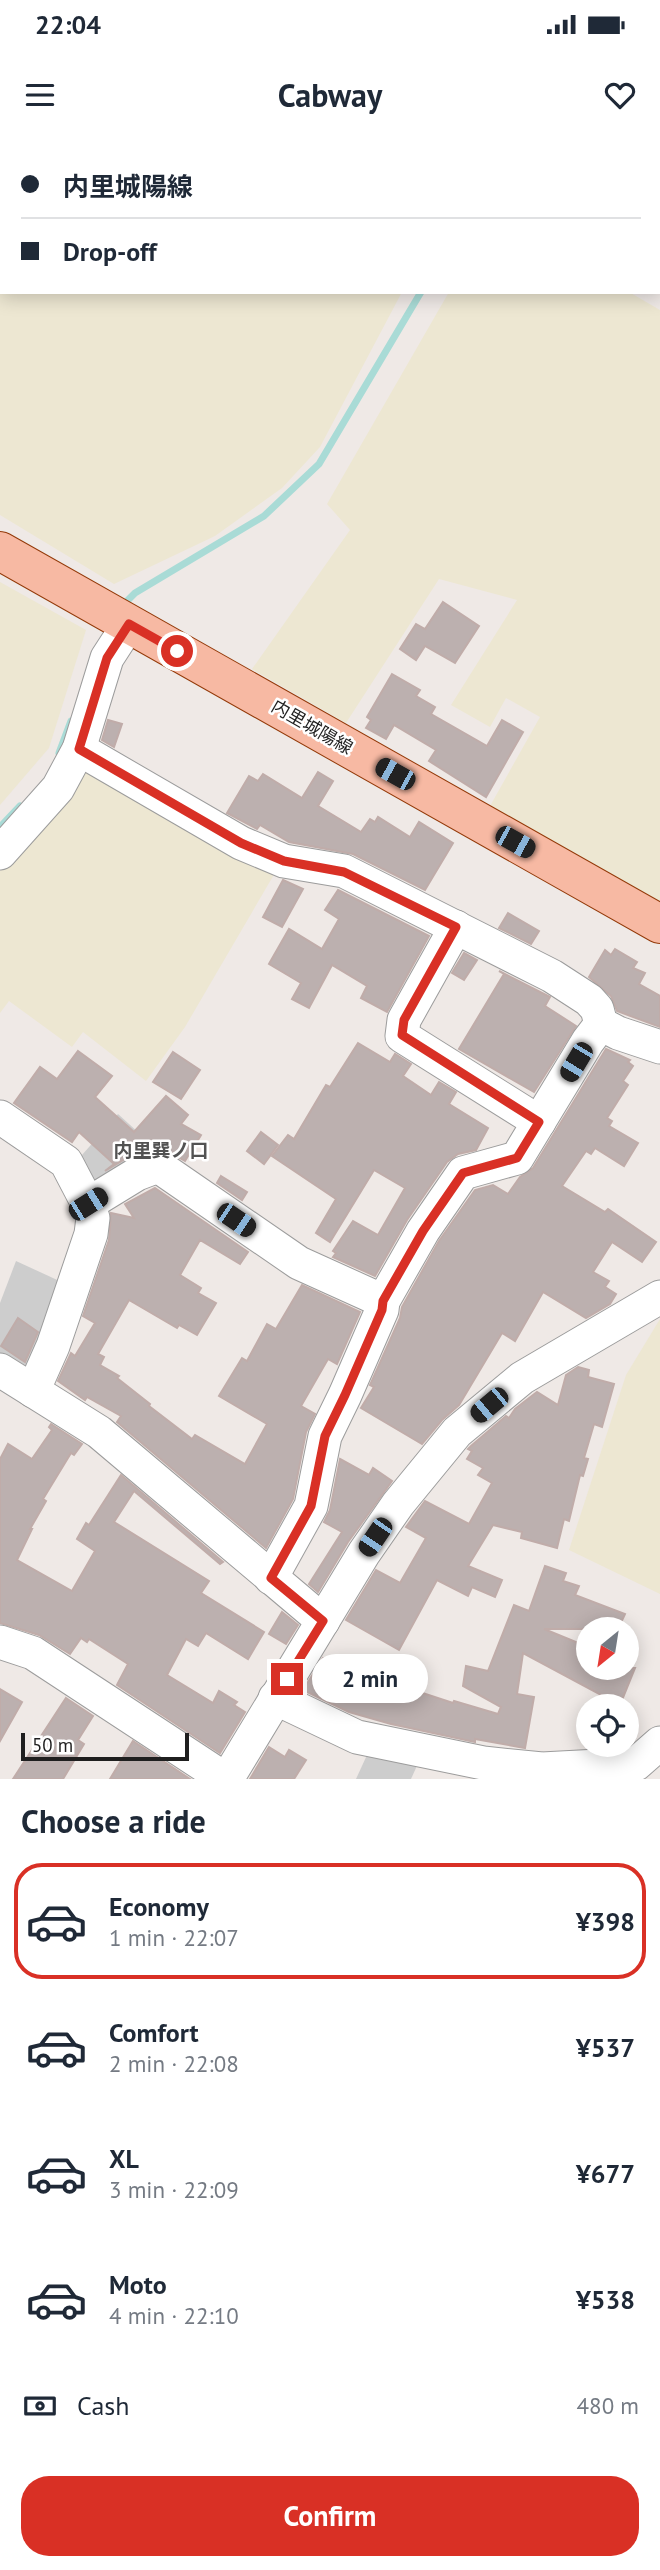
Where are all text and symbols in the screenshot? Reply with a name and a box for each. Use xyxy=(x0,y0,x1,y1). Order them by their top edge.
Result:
text: 22:04 xyxy=(35,8,101,41)
text: Cabway xyxy=(278,74,382,116)
icon: menu xyxy=(21,76,59,114)
icon: heart xyxy=(601,76,639,114)
text: 内里城陽線 xyxy=(63,170,193,203)
text: Drop-off xyxy=(63,235,157,268)
route start xyxy=(161,635,193,667)
street label: 内里城陽線 xyxy=(268,694,357,759)
car xyxy=(372,755,419,793)
car xyxy=(492,823,539,861)
car xyxy=(557,1039,596,1085)
district label: 内里巽ノ口 xyxy=(113,1138,209,1162)
car xyxy=(65,1184,112,1224)
car xyxy=(213,1200,260,1240)
car xyxy=(467,1383,512,1427)
car xyxy=(355,1514,396,1560)
north arrow xyxy=(576,1617,639,1680)
map controls xyxy=(576,1617,639,1757)
callout: 2 min xyxy=(312,1654,427,1704)
route end xyxy=(271,1663,303,1695)
text: 2 min xyxy=(342,1664,398,1693)
button: locate xyxy=(576,1694,639,1757)
scale bar xyxy=(21,1730,189,1762)
text: 50 m xyxy=(32,1733,73,1757)
text: Choose a ride xyxy=(21,1800,206,1842)
icon: car xyxy=(25,1890,88,1953)
text: Economy xyxy=(109,1890,209,1923)
text: ¥398 xyxy=(576,1905,635,1938)
text: 1 min · 22:07 xyxy=(109,1923,239,1952)
icon: car xyxy=(25,2016,88,2079)
text: Comfort xyxy=(109,2016,199,2049)
text: ¥537 xyxy=(576,2031,635,2064)
text: 2 min · 22:08 xyxy=(109,2049,239,2078)
icon: car xyxy=(25,2142,88,2205)
text: XL xyxy=(109,2142,139,2175)
text: ¥677 xyxy=(576,2157,635,2190)
text: 3 min · 22:09 xyxy=(109,2175,239,2204)
icon: car xyxy=(25,2268,88,2331)
text: Moto xyxy=(109,2268,167,2301)
text: ¥538 xyxy=(576,2283,635,2316)
text: 4 min · 22:10 xyxy=(109,2301,239,2330)
icon: cash xyxy=(21,2387,59,2425)
text: Cash xyxy=(77,2389,129,2422)
text: 480 m xyxy=(577,2391,639,2420)
button: Confirm xyxy=(21,2476,639,2556)

